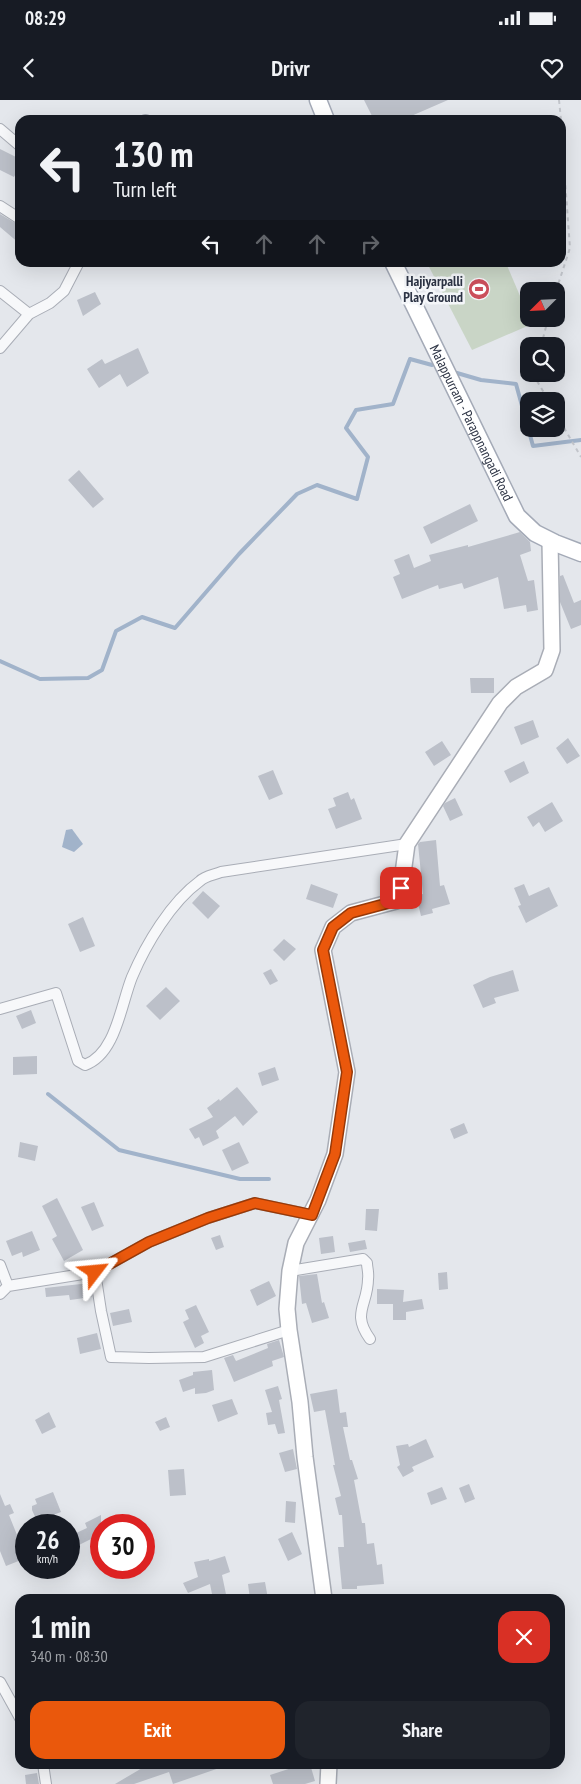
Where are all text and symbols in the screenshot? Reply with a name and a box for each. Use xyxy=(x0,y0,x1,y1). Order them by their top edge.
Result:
text: 08:29 xyxy=(25,6,66,30)
icon: back xyxy=(15,54,43,82)
text: Drivr xyxy=(271,54,310,82)
icon: heart xyxy=(538,54,566,82)
text: 130 m xyxy=(113,131,194,177)
icon: left xyxy=(30,135,95,200)
text: Turn left xyxy=(113,175,177,203)
icon: left xyxy=(197,230,225,258)
icon: ahead xyxy=(250,230,278,258)
icon: ahead xyxy=(303,230,331,258)
icon: right xyxy=(356,230,384,258)
place label: Hajiyarpalli Play Ground xyxy=(403,272,463,306)
sports icon: Hajiyarpalli Play Ground xyxy=(467,277,491,301)
north arrow xyxy=(520,282,565,328)
map controls xyxy=(520,282,565,437)
button: search xyxy=(520,337,565,382)
street label: Malappurram - Parappnangadi Road xyxy=(426,342,517,504)
button: layers xyxy=(520,392,565,437)
pin xyxy=(380,867,422,909)
icon: arrive xyxy=(387,874,415,902)
position arrow xyxy=(68,1245,120,1297)
speed limit sign: 30 xyxy=(90,1514,155,1579)
text: 26 xyxy=(36,1524,59,1556)
text: km/h xyxy=(37,1551,58,1566)
text: 1 min xyxy=(30,1607,91,1646)
button: close xyxy=(498,1611,550,1663)
text: 340 m · 08:30 xyxy=(30,1646,108,1666)
button: Exit xyxy=(30,1701,285,1759)
button: Share xyxy=(295,1701,550,1759)

